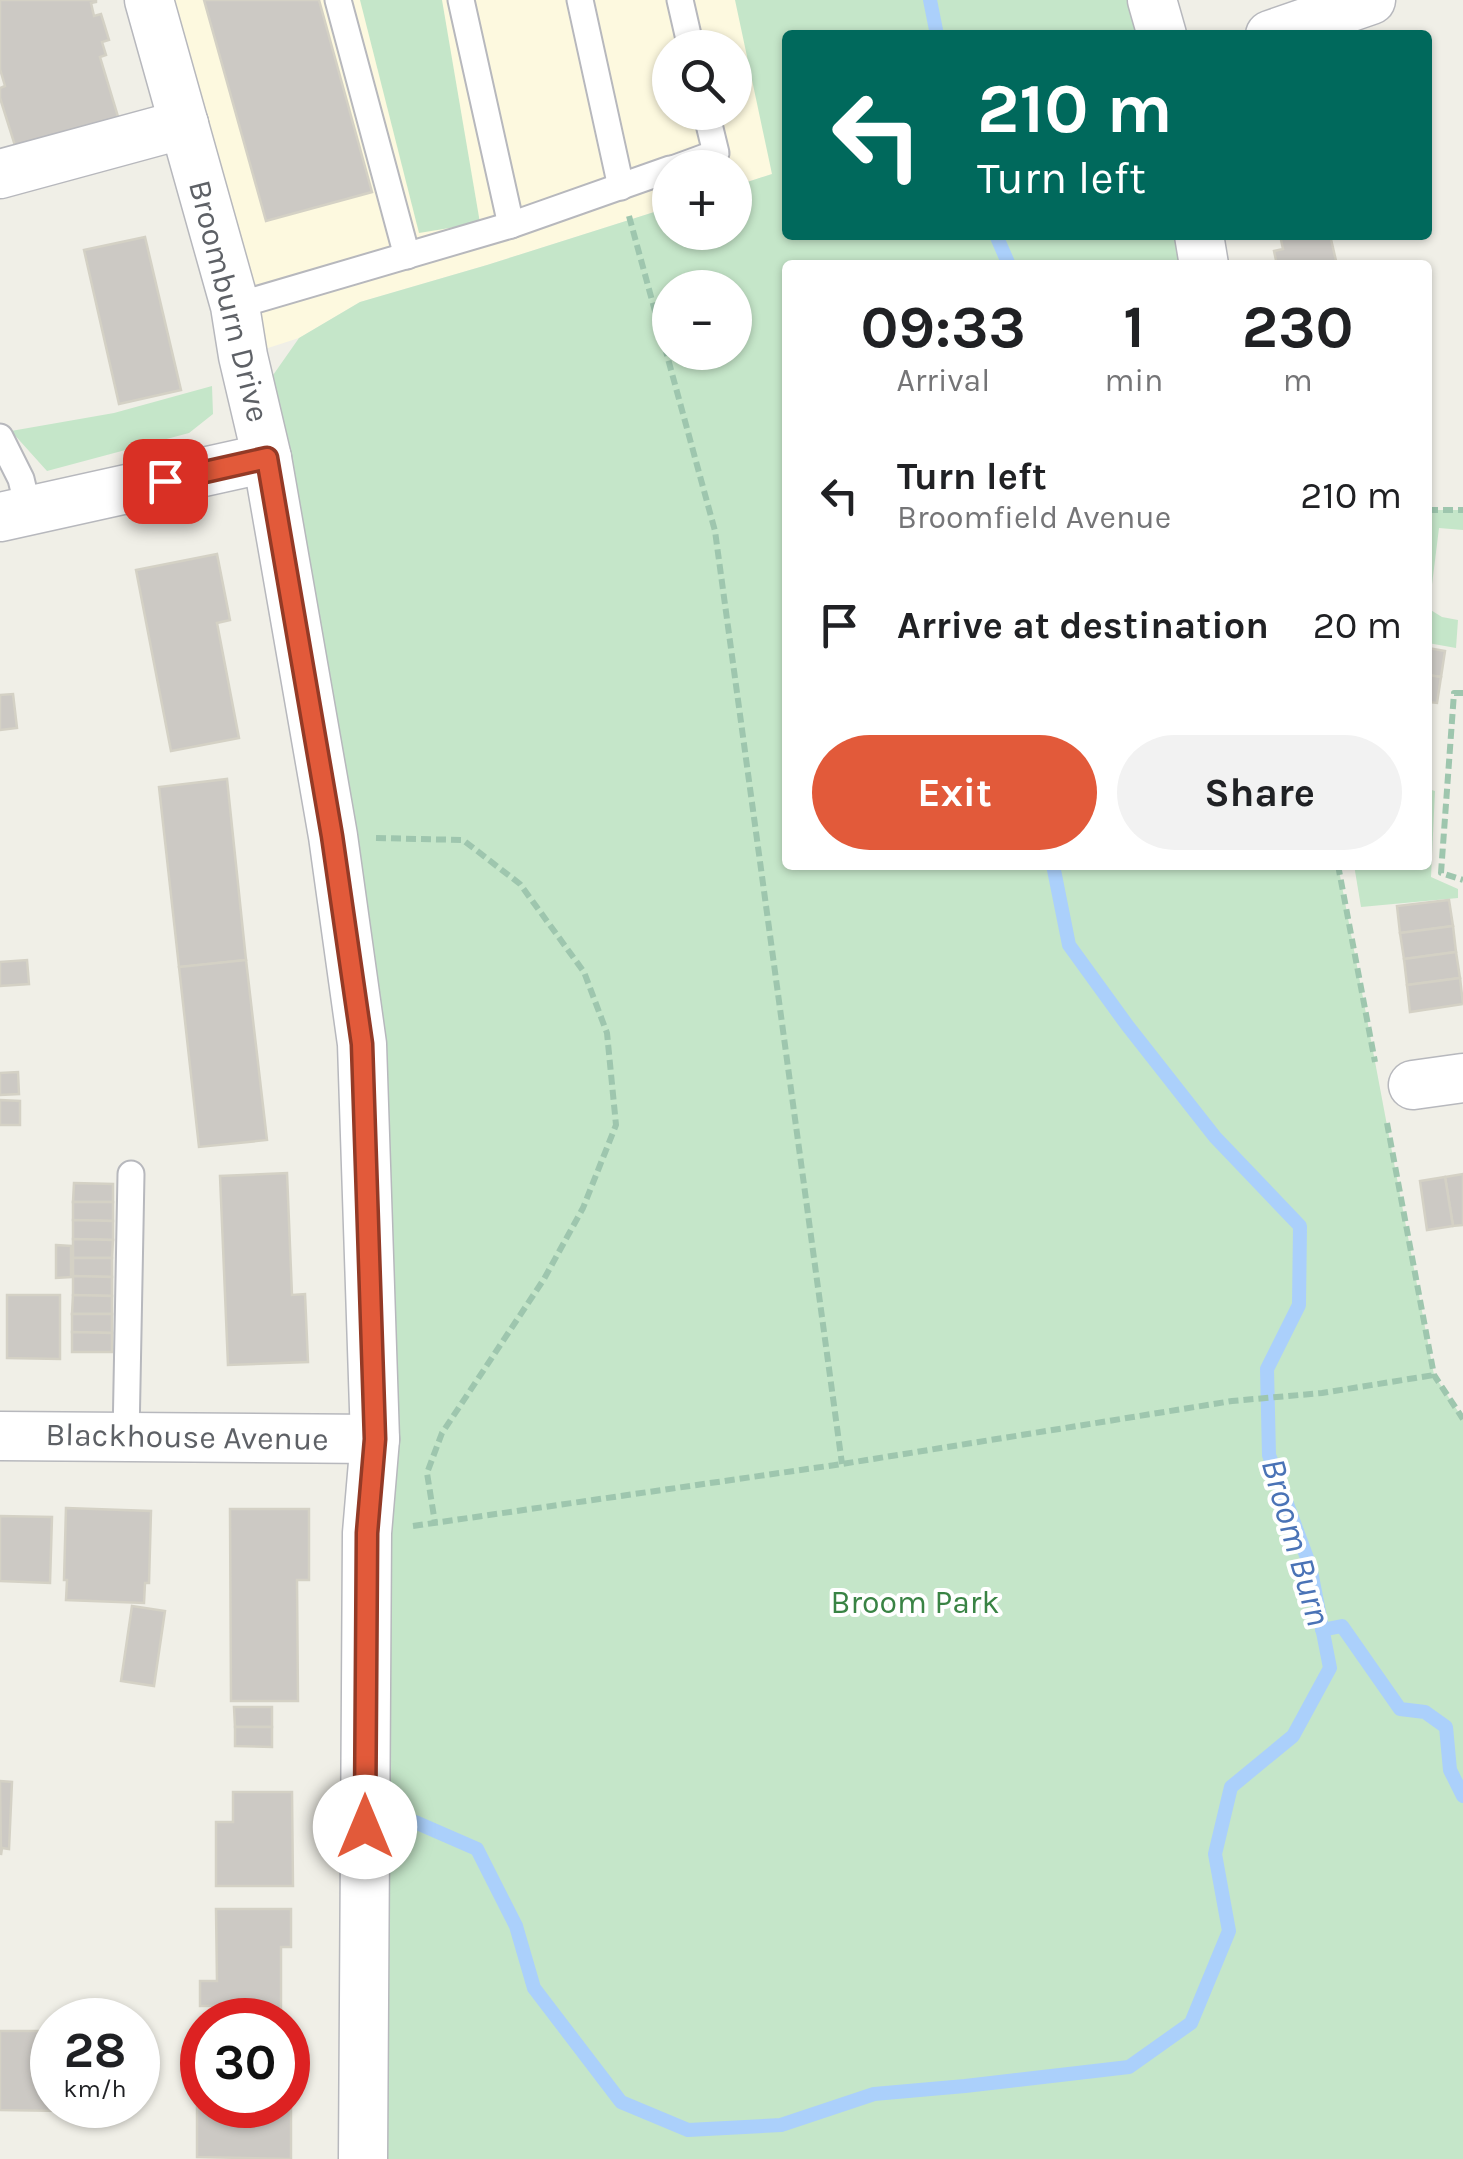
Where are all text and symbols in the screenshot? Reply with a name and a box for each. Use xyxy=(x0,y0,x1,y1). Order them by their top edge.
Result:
map controls xyxy=(652,30,752,370)
button: search xyxy=(652,30,752,130)
text: 210 m xyxy=(977,68,1173,150)
icon: left xyxy=(812,70,942,200)
button: + xyxy=(652,150,752,250)
text: Turn left xyxy=(977,152,1146,204)
street label: Broomburn Drive xyxy=(181,176,277,426)
button: − xyxy=(652,270,752,370)
text: 09:33 xyxy=(861,292,1026,362)
text: 1 xyxy=(1123,292,1145,362)
text: 230 xyxy=(1242,292,1353,362)
text: Arrival xyxy=(896,362,990,399)
text: min xyxy=(1105,362,1163,399)
text: m xyxy=(1283,362,1313,399)
pin xyxy=(123,439,208,524)
icon: arrive xyxy=(138,454,193,509)
text: Turn left xyxy=(897,454,1047,499)
icon: left xyxy=(812,468,867,523)
text: 210 m xyxy=(1300,473,1402,518)
text: Broomfield Avenue xyxy=(897,499,1171,536)
icon: arrive xyxy=(812,598,867,653)
text: Arrive at destination xyxy=(897,603,1269,648)
text: 20 m xyxy=(1313,603,1402,648)
button: Exit xyxy=(812,735,1097,850)
button: Share xyxy=(1117,735,1402,850)
street label: Blackhouse Avenue xyxy=(45,1416,329,1458)
water label: Broom Burn xyxy=(1253,1453,1339,1631)
park label: Broom Park xyxy=(831,1584,999,1621)
position arrow xyxy=(313,1775,417,1879)
speed limit sign: 30 xyxy=(180,1998,310,2128)
text: 28 xyxy=(64,2021,126,2080)
text: km/h xyxy=(63,2074,127,2103)

